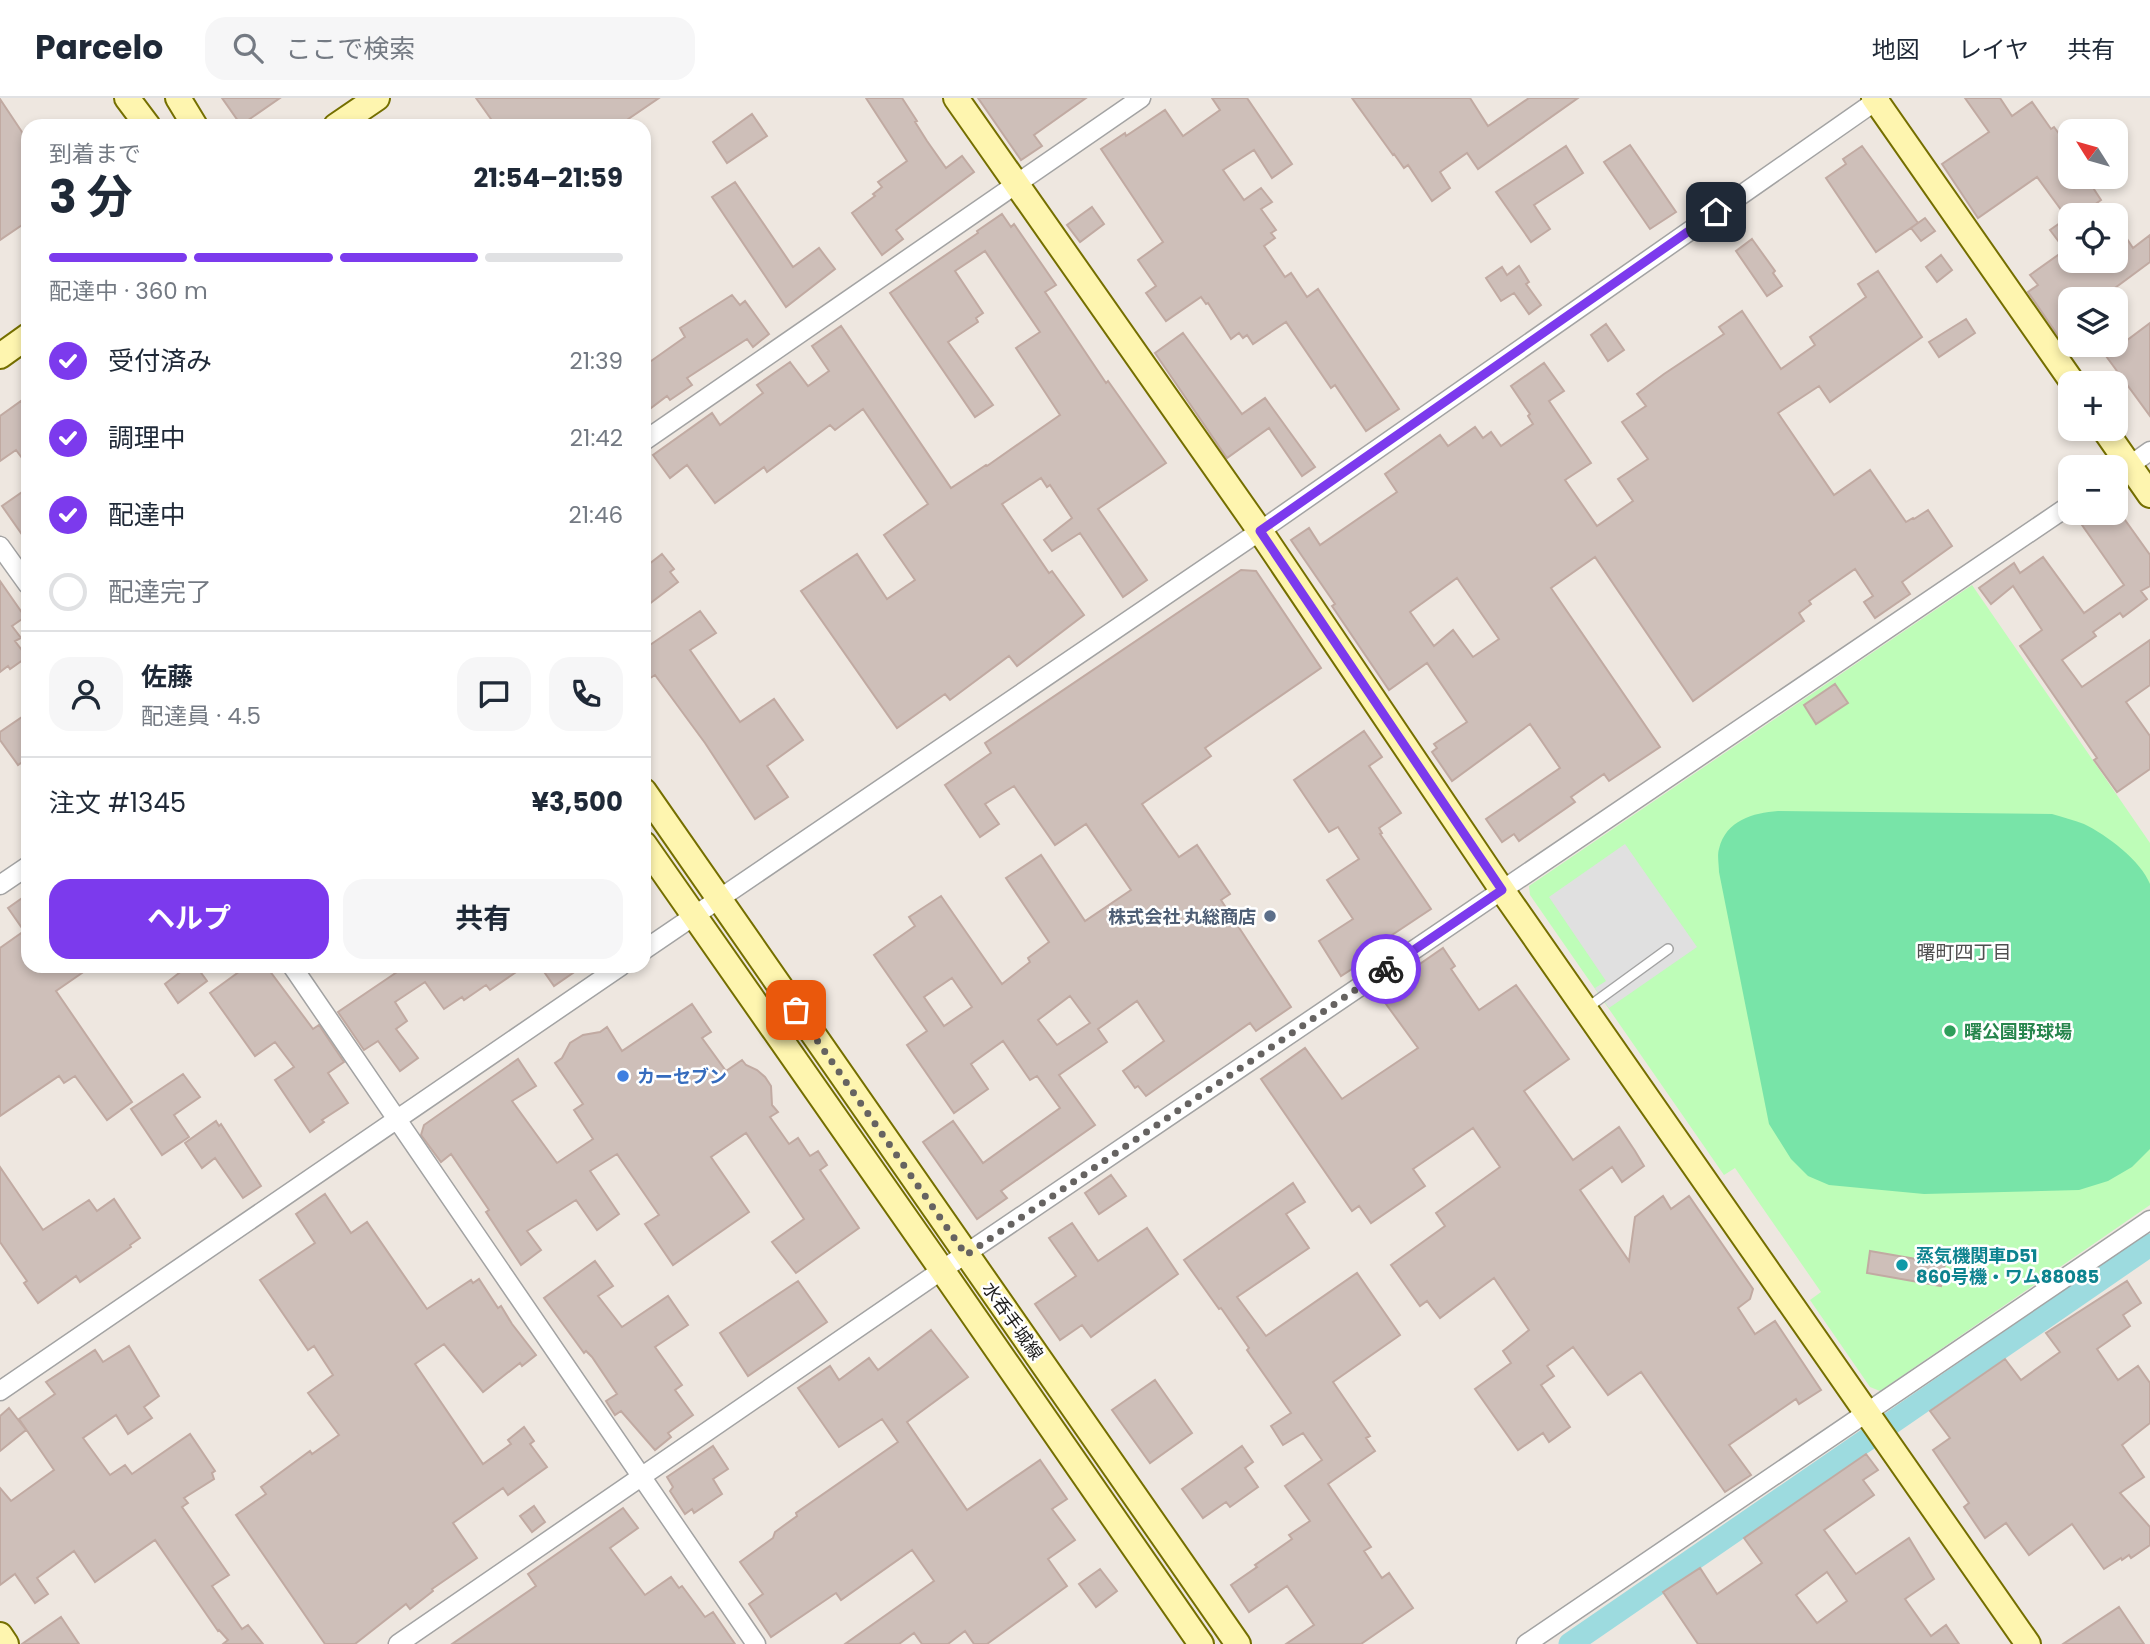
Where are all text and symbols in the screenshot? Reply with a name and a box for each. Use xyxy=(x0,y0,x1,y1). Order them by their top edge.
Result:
search box xyxy=(205,17,695,80)
text: Parcelo xyxy=(35,24,163,71)
icon: search xyxy=(229,29,267,67)
text: ここで検索 xyxy=(285,31,415,67)
text: 地図 xyxy=(1872,33,1920,66)
text: レイヤ xyxy=(1958,33,2029,66)
text: 共有 xyxy=(2067,33,2115,66)
north arrow xyxy=(2058,119,2128,189)
map controls xyxy=(2058,119,2128,525)
text: 到着まで xyxy=(49,138,141,170)
text: 21:54–21:59 xyxy=(474,160,623,196)
text: 3 分 xyxy=(49,165,133,229)
pin xyxy=(1686,182,1746,242)
icon: home xyxy=(1697,193,1735,231)
button: locate xyxy=(2058,203,2128,273)
text: 配達中 · 360 m xyxy=(49,275,208,307)
button: layers xyxy=(2058,287,2128,357)
icon: check xyxy=(49,342,87,380)
text: 受付済み xyxy=(108,343,212,379)
text: 21:39 xyxy=(569,345,623,377)
button: + xyxy=(2058,371,2128,441)
icon: check xyxy=(49,419,87,457)
text: 調理中 xyxy=(108,420,186,456)
text: 21:42 xyxy=(570,422,623,454)
button: − xyxy=(2058,455,2128,525)
icon: check xyxy=(49,496,87,534)
text: 配達中 xyxy=(108,497,186,533)
text: 21:46 xyxy=(568,499,623,531)
text: 配達完了 xyxy=(108,574,212,610)
button: person xyxy=(49,657,123,731)
button: chat xyxy=(457,657,531,731)
button: phone xyxy=(549,657,623,731)
text: 佐藤 xyxy=(141,659,193,695)
text: 配達員 · 4.5 xyxy=(141,700,261,732)
text: ¥3,500 xyxy=(532,784,623,820)
text: 注文 #1345 xyxy=(49,785,186,821)
button: ヘルプ xyxy=(49,879,329,959)
button: 共有 xyxy=(343,879,623,959)
place label: 株式会社 丸総商店 xyxy=(1108,904,1256,929)
marker: 株式会社 丸総商店 xyxy=(1262,908,1278,924)
courier xyxy=(1351,934,1421,1004)
district label: 曙町四丁目 xyxy=(1916,939,2012,966)
icon: bike xyxy=(1367,950,1405,988)
pin xyxy=(766,980,826,1040)
icon: bag xyxy=(777,991,815,1029)
place label: 曙公園野球場 xyxy=(1964,1019,2072,1044)
marker: 曙公園野球場 xyxy=(1942,1023,1958,1039)
place label: カーセブン xyxy=(637,1064,727,1089)
marker: カーセブン xyxy=(615,1068,631,1084)
place label: 蒸気機関車D51 860号機・ワム88085 xyxy=(1916,1243,2099,1289)
marker: 蒸気機関車D51 860号機・ワム88085 xyxy=(1894,1257,1910,1273)
street label: 水呑手城線 xyxy=(977,1277,1049,1365)

